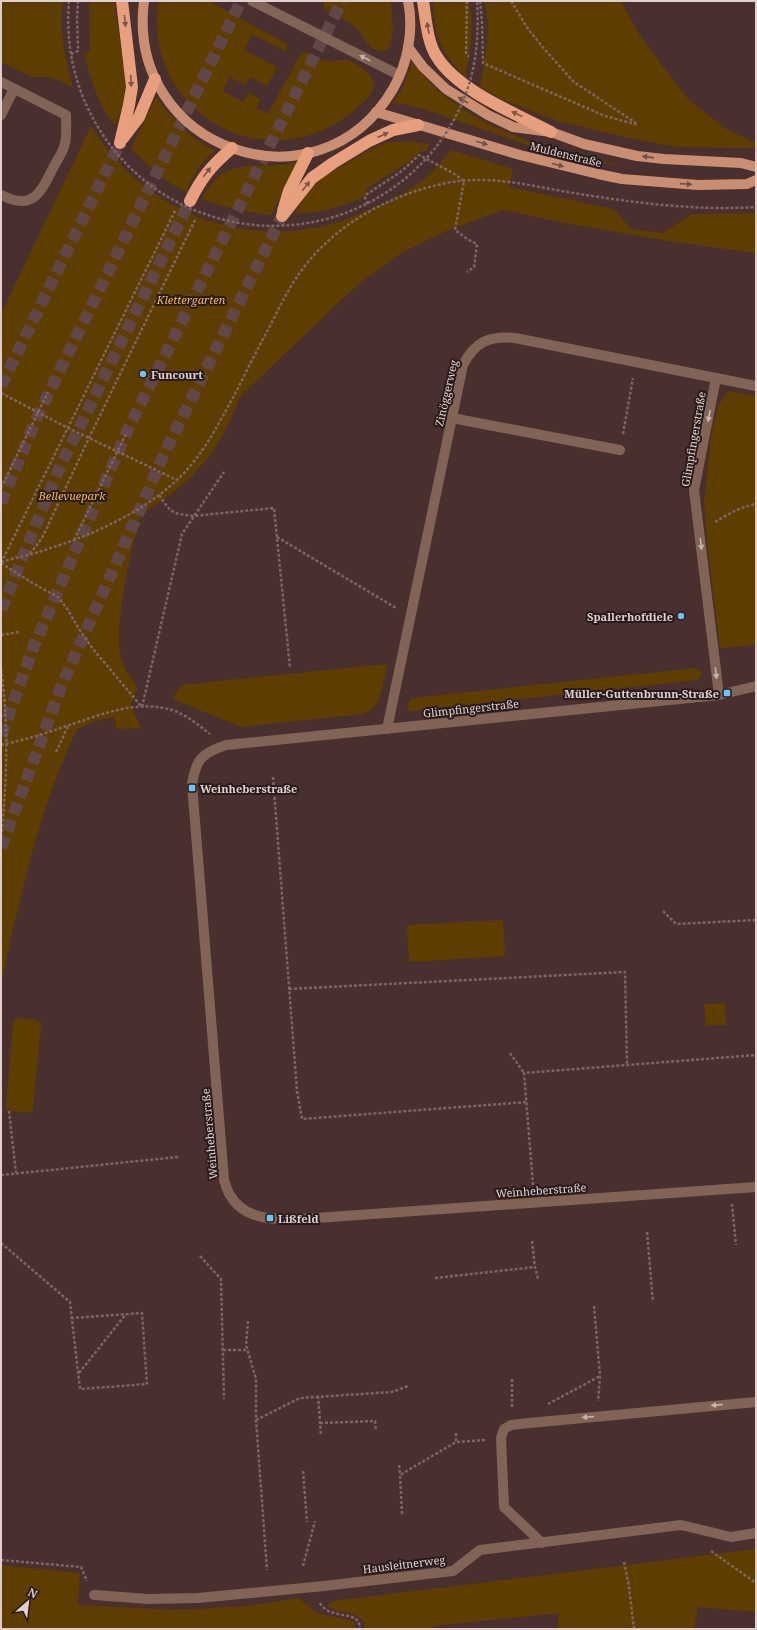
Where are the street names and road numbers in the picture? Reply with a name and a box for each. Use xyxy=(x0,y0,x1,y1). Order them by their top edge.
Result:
street label: Muldenstraße xyxy=(529,138,604,170)
street label: Zinöggerweg xyxy=(431,358,461,428)
street label: Glimpfingerstraße xyxy=(677,390,709,488)
street label: Glimpfingerstraße xyxy=(422,695,520,720)
street label: Weinheberstraße xyxy=(198,1088,220,1180)
street label: Weinheberstraße xyxy=(495,1179,587,1201)
street label: Hausleitnerweg xyxy=(362,1551,446,1577)

